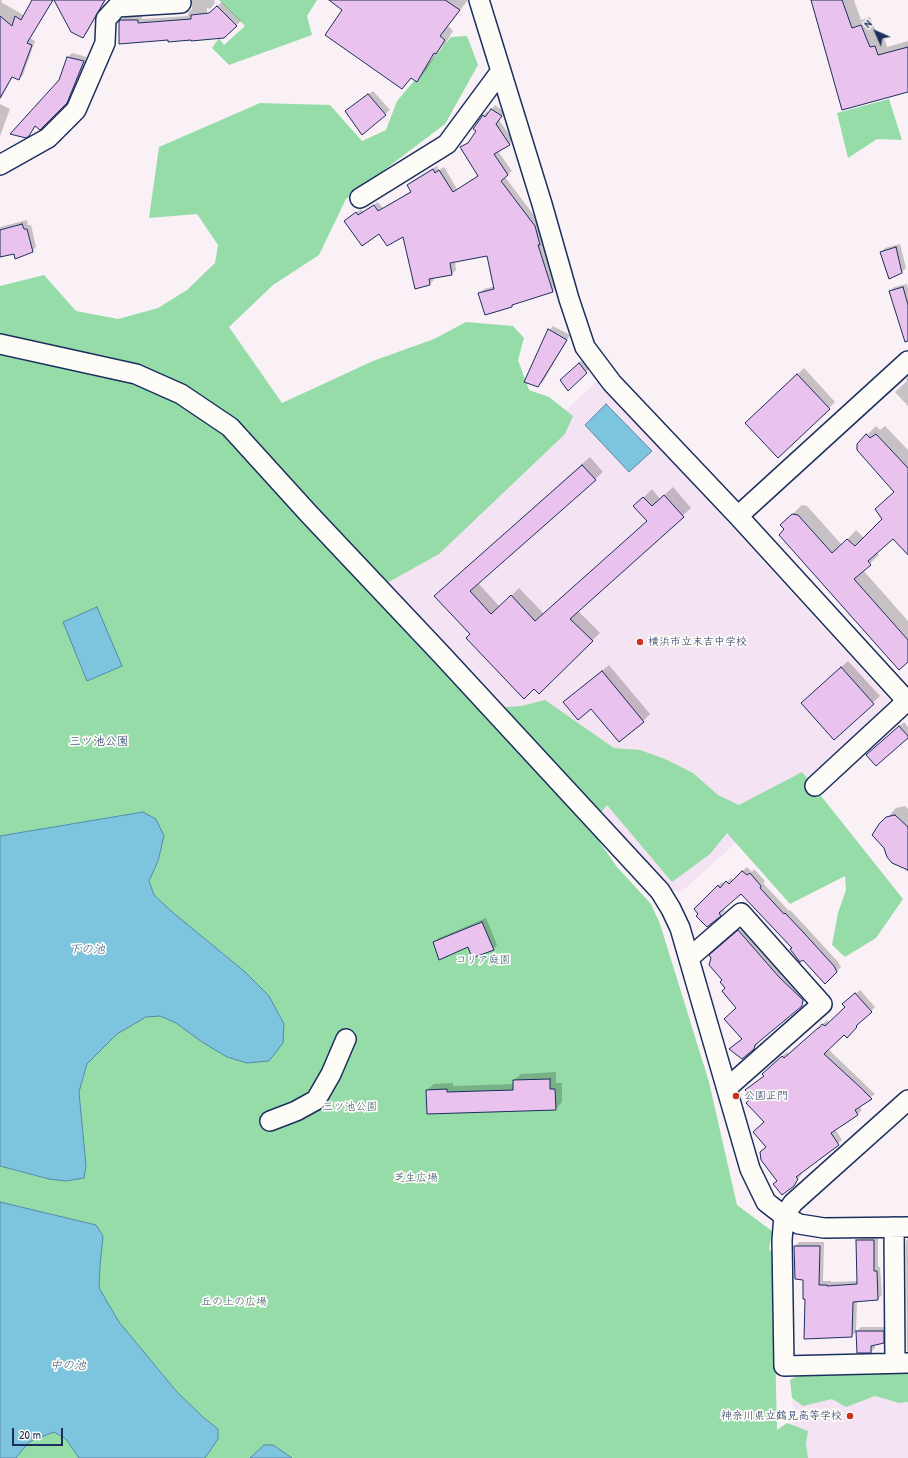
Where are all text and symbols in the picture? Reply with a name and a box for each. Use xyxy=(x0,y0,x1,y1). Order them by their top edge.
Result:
north arrow xyxy=(856,12,896,52)
text: N xyxy=(860,16,875,31)
place label: 横浜市立末吉中学校 xyxy=(648,635,747,649)
marker: 横浜市立末吉中学校 xyxy=(635,637,645,647)
district label: 三ツ池公園 xyxy=(69,735,129,749)
water label: 下の池 xyxy=(69,943,105,957)
park label: コリア庭園 xyxy=(456,953,510,967)
place label: 公園正門 xyxy=(744,1089,788,1103)
marker: 公園正門 xyxy=(731,1091,741,1101)
park label: 三ツ池公園 xyxy=(323,1100,377,1114)
park label: 芝生広場 xyxy=(394,1171,438,1185)
park label: 丘の上の広場 xyxy=(201,1295,267,1309)
water label: 中の池 xyxy=(50,1359,86,1373)
place label: 神奈川県立鶴見高等学校 xyxy=(721,1409,842,1423)
marker: 神奈川県立鶴見高等学校 xyxy=(845,1411,855,1421)
scale bar xyxy=(14,1420,65,1446)
text: 20 m xyxy=(19,1426,41,1443)

